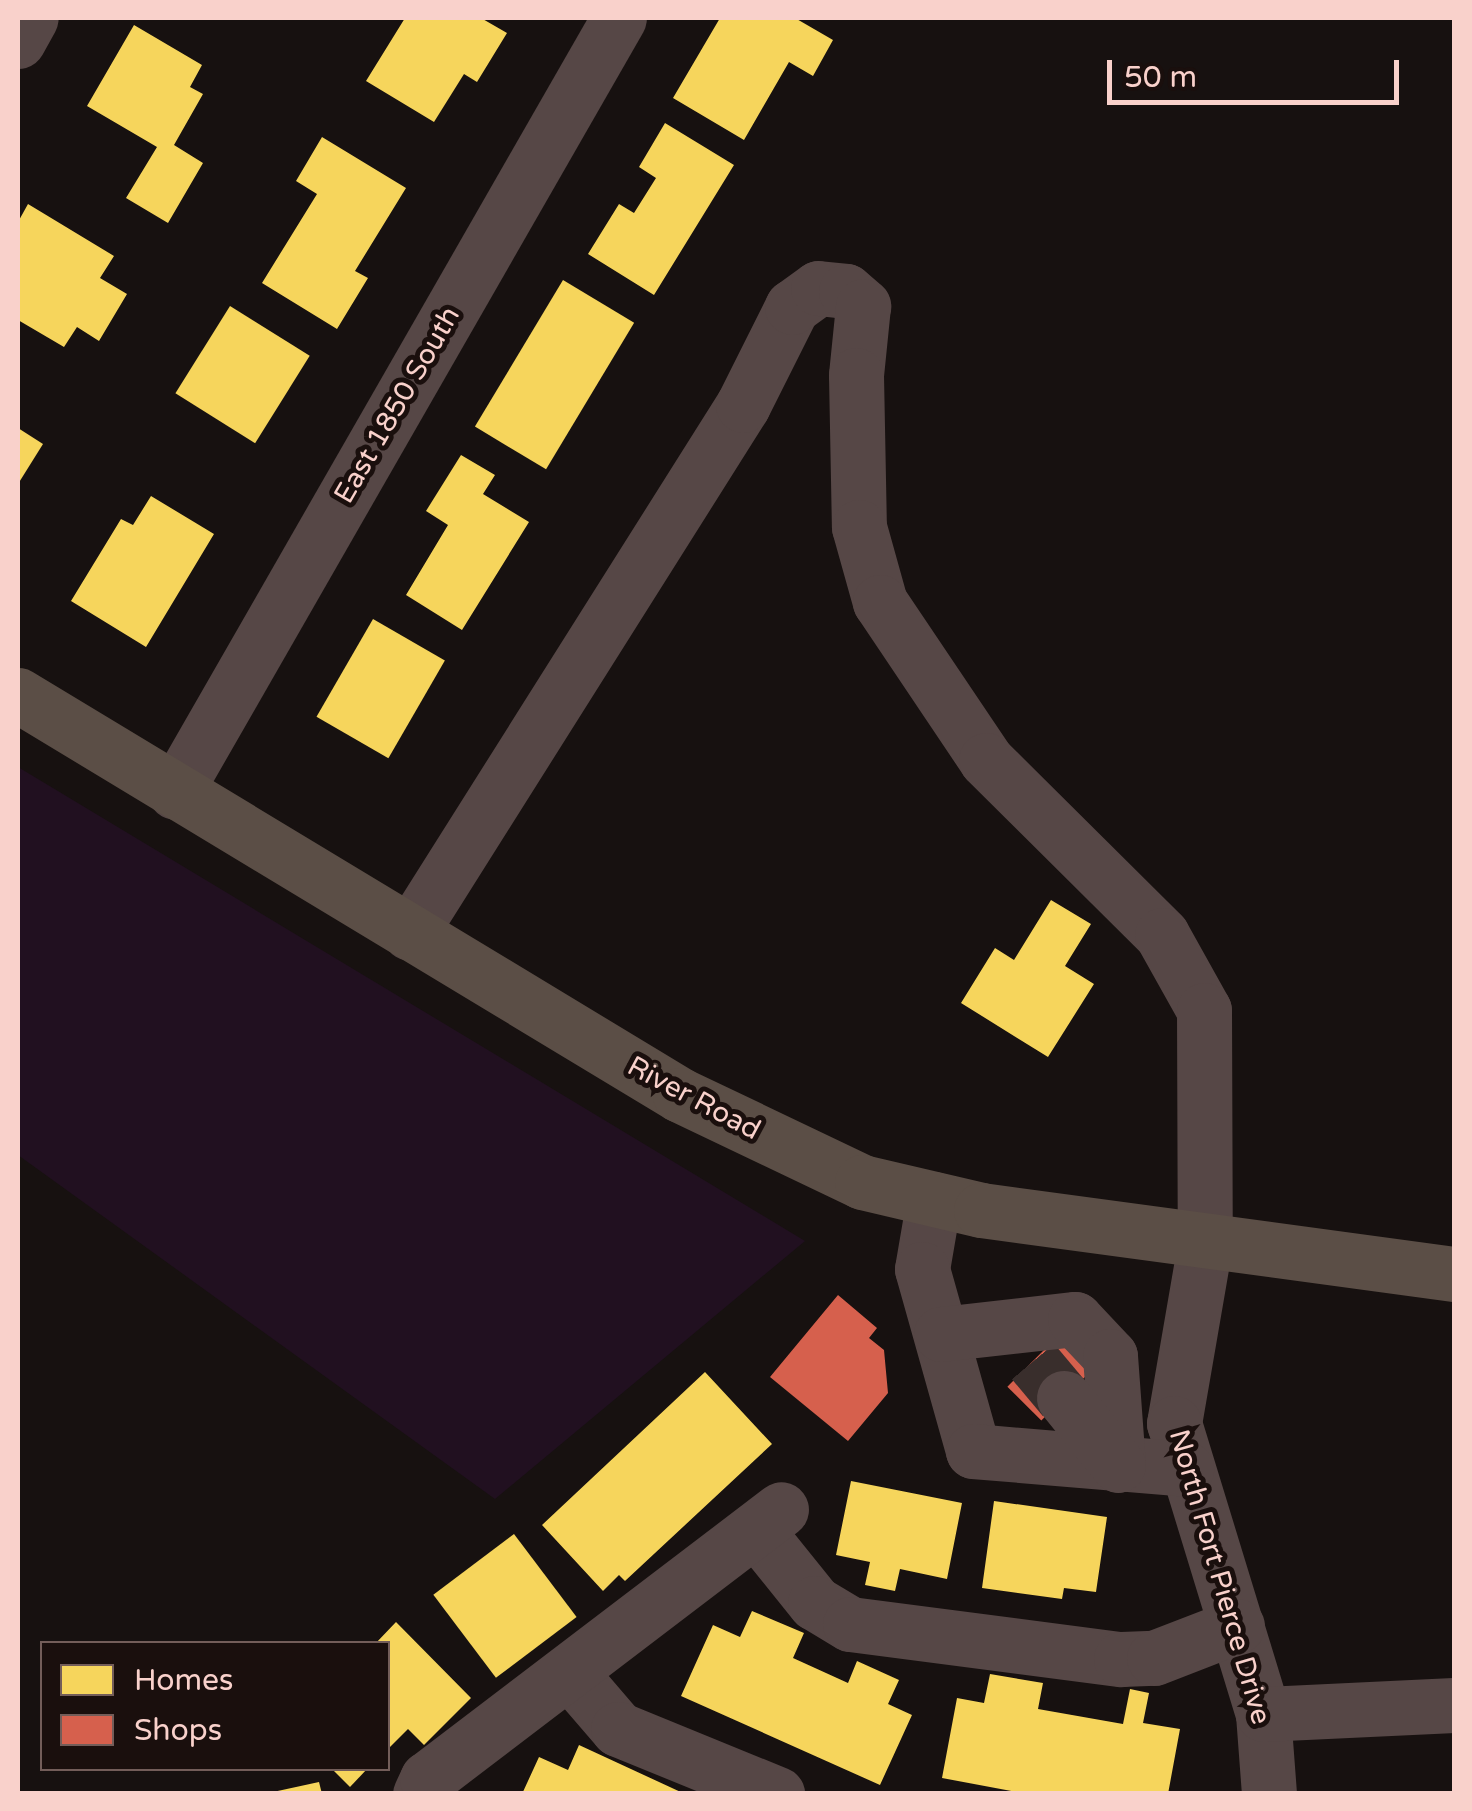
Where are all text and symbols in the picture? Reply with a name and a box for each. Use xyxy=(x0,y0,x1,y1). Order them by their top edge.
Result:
scale bar xyxy=(1112,40,1404,102)
text: 50 m xyxy=(1124,59,1197,96)
street label: East 1850 South xyxy=(327,301,467,509)
street label: River Road xyxy=(622,1049,766,1147)
street label: North Fort Pierce Drive xyxy=(1162,1426,1278,1728)
legend xyxy=(40,1641,390,1771)
text: Homes xyxy=(134,1662,233,1699)
text: Shops xyxy=(134,1712,222,1749)

